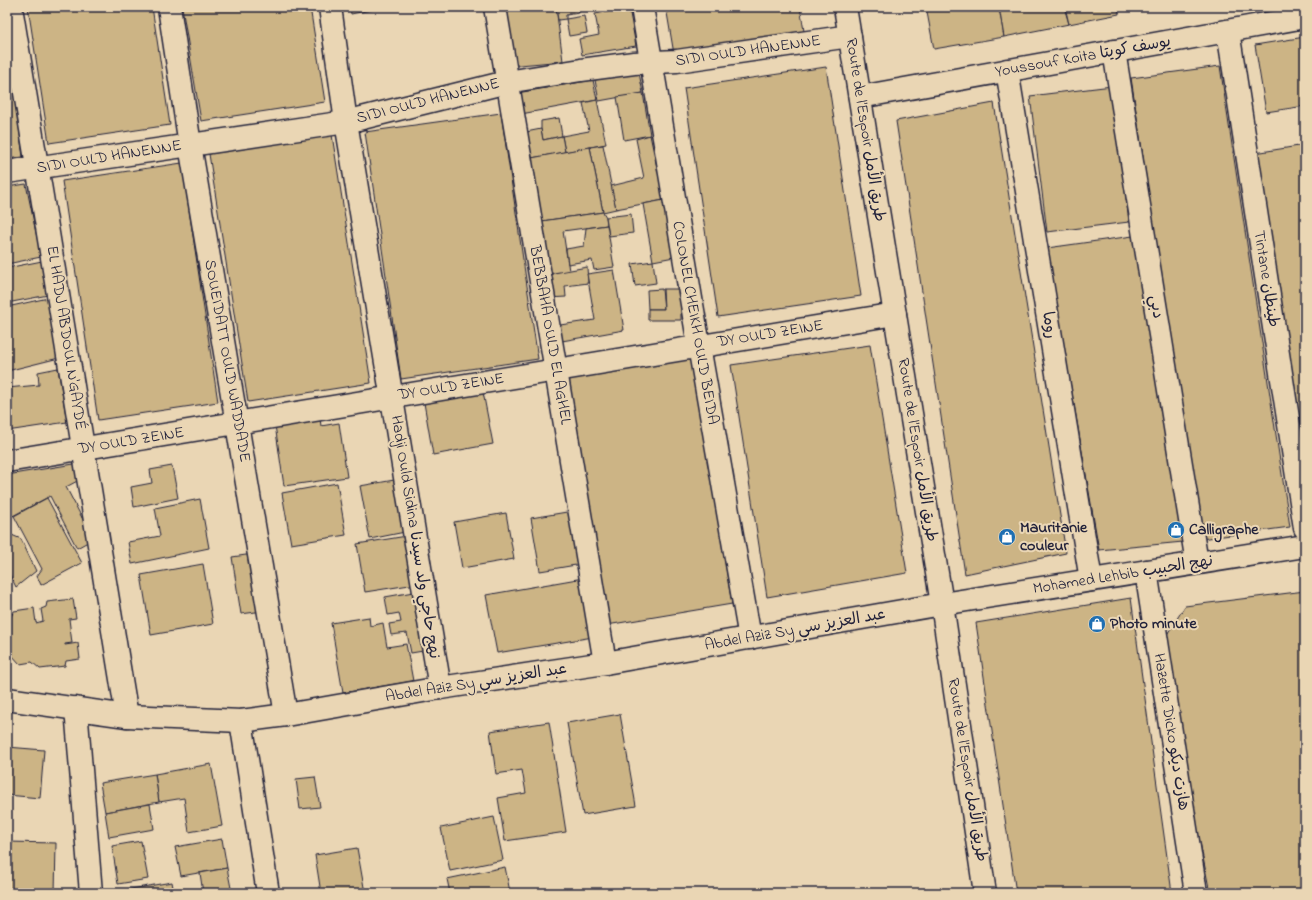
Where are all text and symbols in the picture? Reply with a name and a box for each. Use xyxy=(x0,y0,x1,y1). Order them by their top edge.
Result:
street label: SIDI OULD HANENNE xyxy=(674,29,822,73)
street label: Youssouf Koita يوسف كويتا xyxy=(993,30,1173,84)
street label: Route de l’Espoir طريق الأمل xyxy=(839,36,891,224)
street label: SIDI OULD HANENNE xyxy=(354,72,502,130)
street label: SIDI OULD HANENNE xyxy=(35,134,183,180)
street label: COLONEL CHEIKH OULD BEIDA xyxy=(665,219,725,427)
street label: Tintane طينطان xyxy=(1246,229,1286,329)
street label: BEBBAHA OULD EL AGHEL xyxy=(522,242,578,427)
street label: EL HADJ ABDOUL N'GAYDÉ xyxy=(40,244,92,432)
street label: SOUEIDATT OULD WADDADE xyxy=(197,258,257,464)
street label: دبي xyxy=(1141,294,1170,321)
street label: روما xyxy=(1035,310,1063,340)
street label: DY OULD ZEINE xyxy=(714,314,825,354)
street label: Route de l’Espoir طريق الأمل xyxy=(891,356,943,544)
street label: DY OULD ZEINE xyxy=(395,367,506,407)
street label: Hadji Ould Sidina نهج حاجي ولد سيدنا xyxy=(383,413,446,661)
street label: DY OULD ZEINE xyxy=(75,421,186,461)
place label: Mauritanie couleur xyxy=(1020,516,1088,558)
place label: Calligraphe xyxy=(1189,518,1259,543)
shop icon: Calligraphe xyxy=(1166,520,1186,540)
shop icon: Mauritanie couleur xyxy=(997,527,1017,547)
street label: Mohamed Lehbib نهج الحبيب xyxy=(1031,549,1215,601)
street label: Abdel Aziz Sy عبد العزيز سي xyxy=(703,602,888,659)
place label: Photo minute xyxy=(1110,612,1198,636)
shop icon: Photo minute xyxy=(1087,614,1107,634)
street label: Hazette Dicko هازت ديكو xyxy=(1147,652,1195,812)
street label: Abdel Aziz Sy عبد العزيز سي xyxy=(384,657,569,710)
street label: Route de l’Espoir طريق الأمل xyxy=(941,676,993,864)

